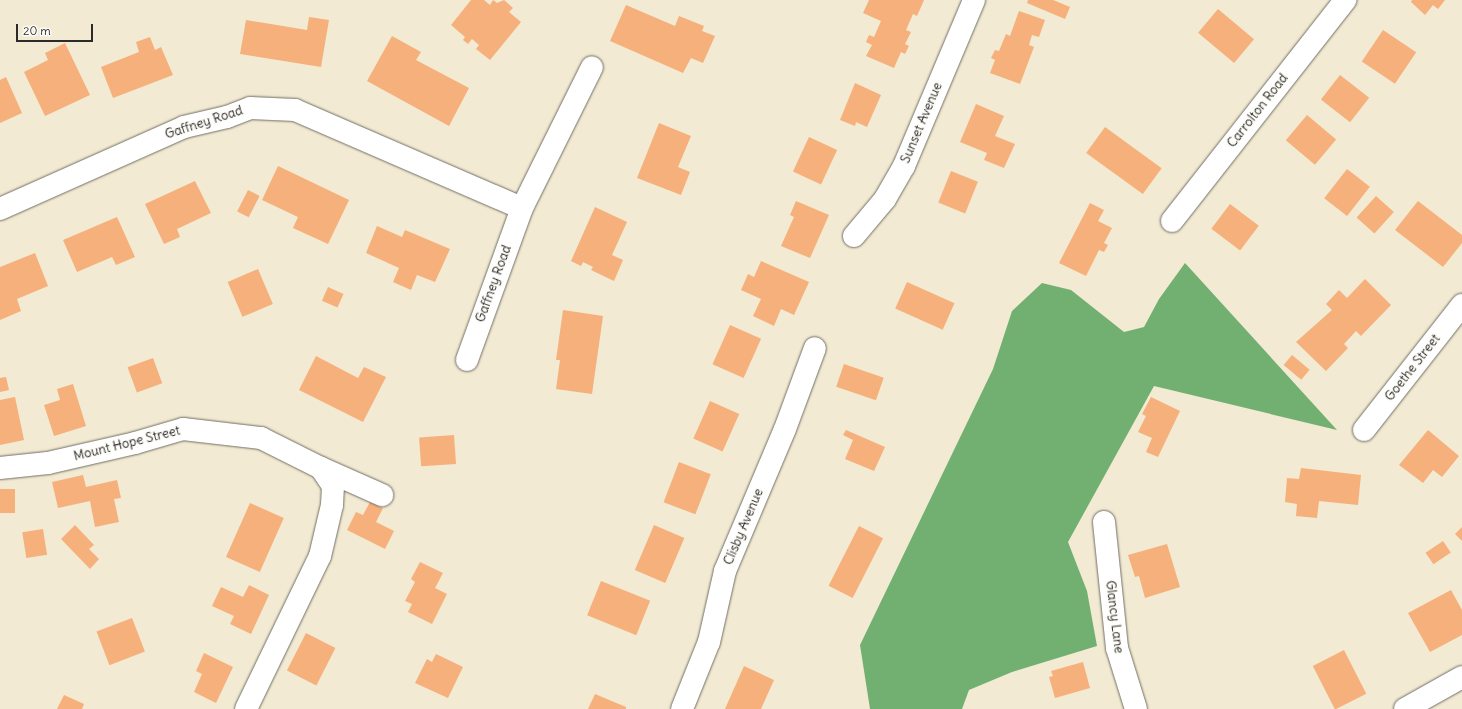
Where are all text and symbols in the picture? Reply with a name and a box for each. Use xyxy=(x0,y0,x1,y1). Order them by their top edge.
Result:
scale bar xyxy=(18,16,95,42)
text: 20 m xyxy=(23,23,51,38)
street label: Carrolton Road xyxy=(1224,71,1292,151)
street label: Sunset Avenue xyxy=(898,80,946,166)
street label: Gaffney Road xyxy=(163,103,245,143)
street label: Gaffney Road xyxy=(473,243,515,325)
street label: Goethe Street xyxy=(1382,332,1444,404)
street label: Mount Hope Street xyxy=(72,423,182,465)
street label: Clisby Avenue xyxy=(721,486,767,568)
street label: Glancy Lane xyxy=(1102,580,1126,654)

